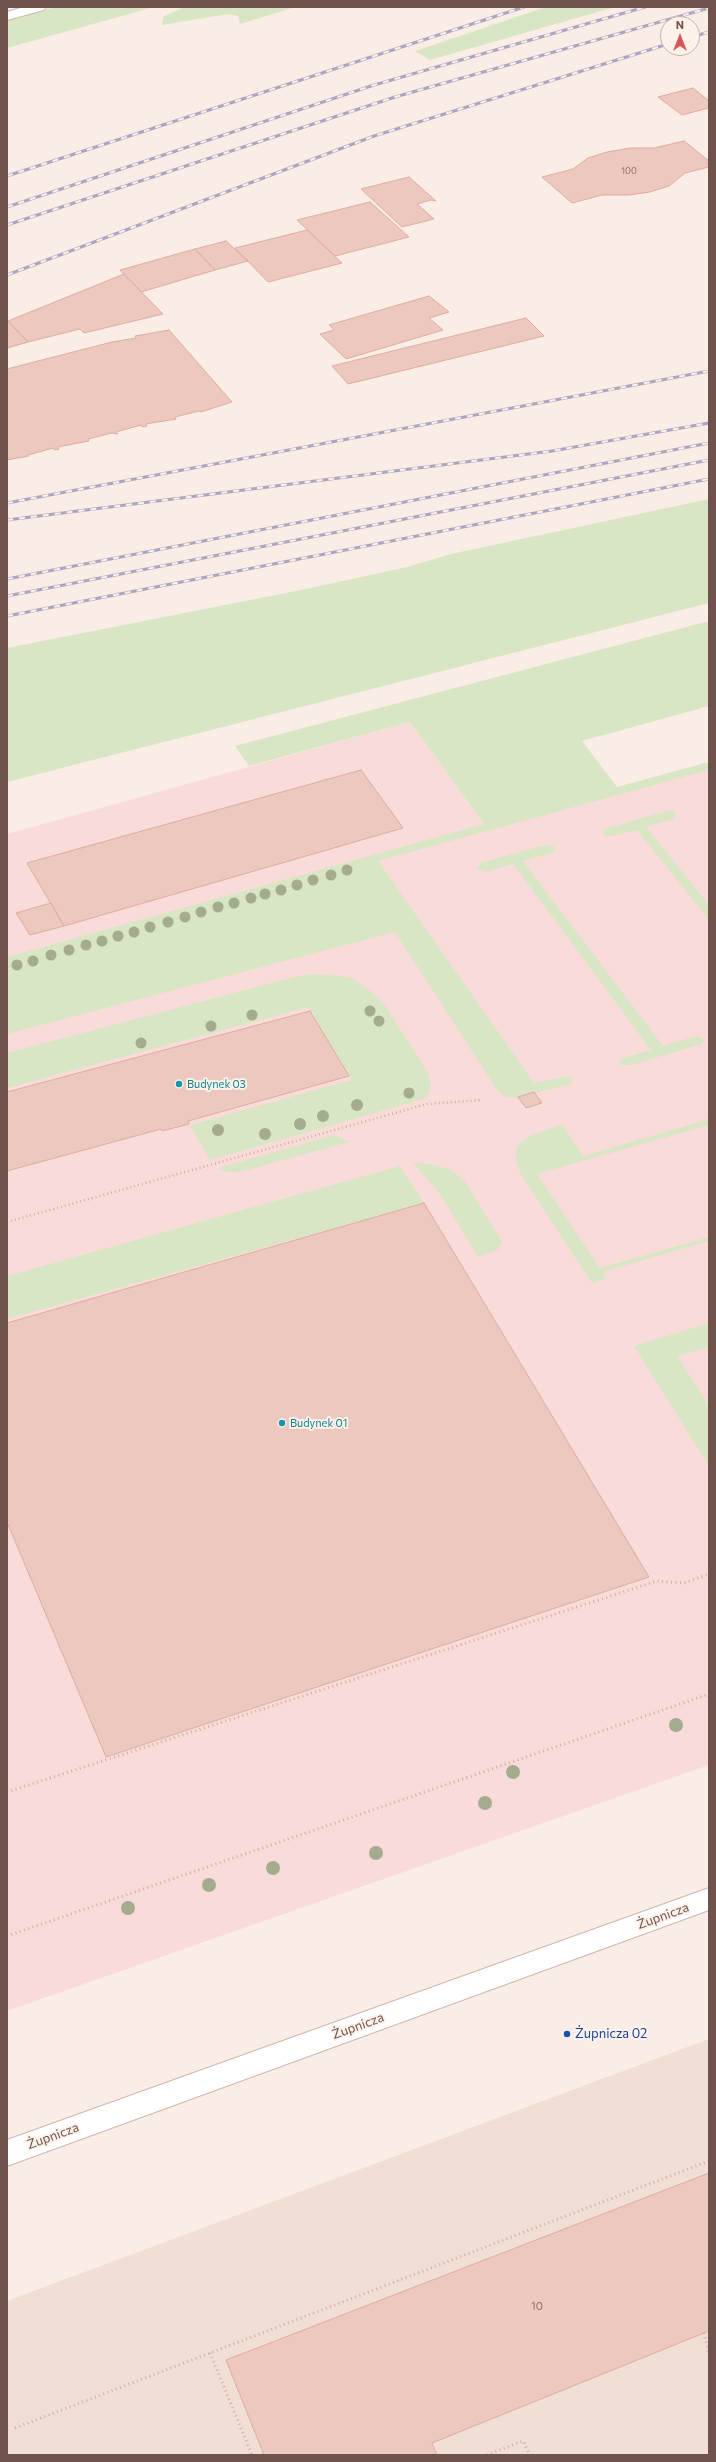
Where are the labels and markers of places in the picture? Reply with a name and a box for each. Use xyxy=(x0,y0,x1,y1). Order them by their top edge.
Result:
place label: Budynek 03 xyxy=(187,1077,246,1091)
marker: Budynek 03 xyxy=(174,1079,184,1089)
place label: Budynek 01 xyxy=(290,1416,347,1430)
marker: Budynek 01 xyxy=(277,1418,287,1428)
place label: Żupnicza 02 xyxy=(575,2026,647,2042)
marker: Żupnicza 02 xyxy=(562,2029,572,2039)

